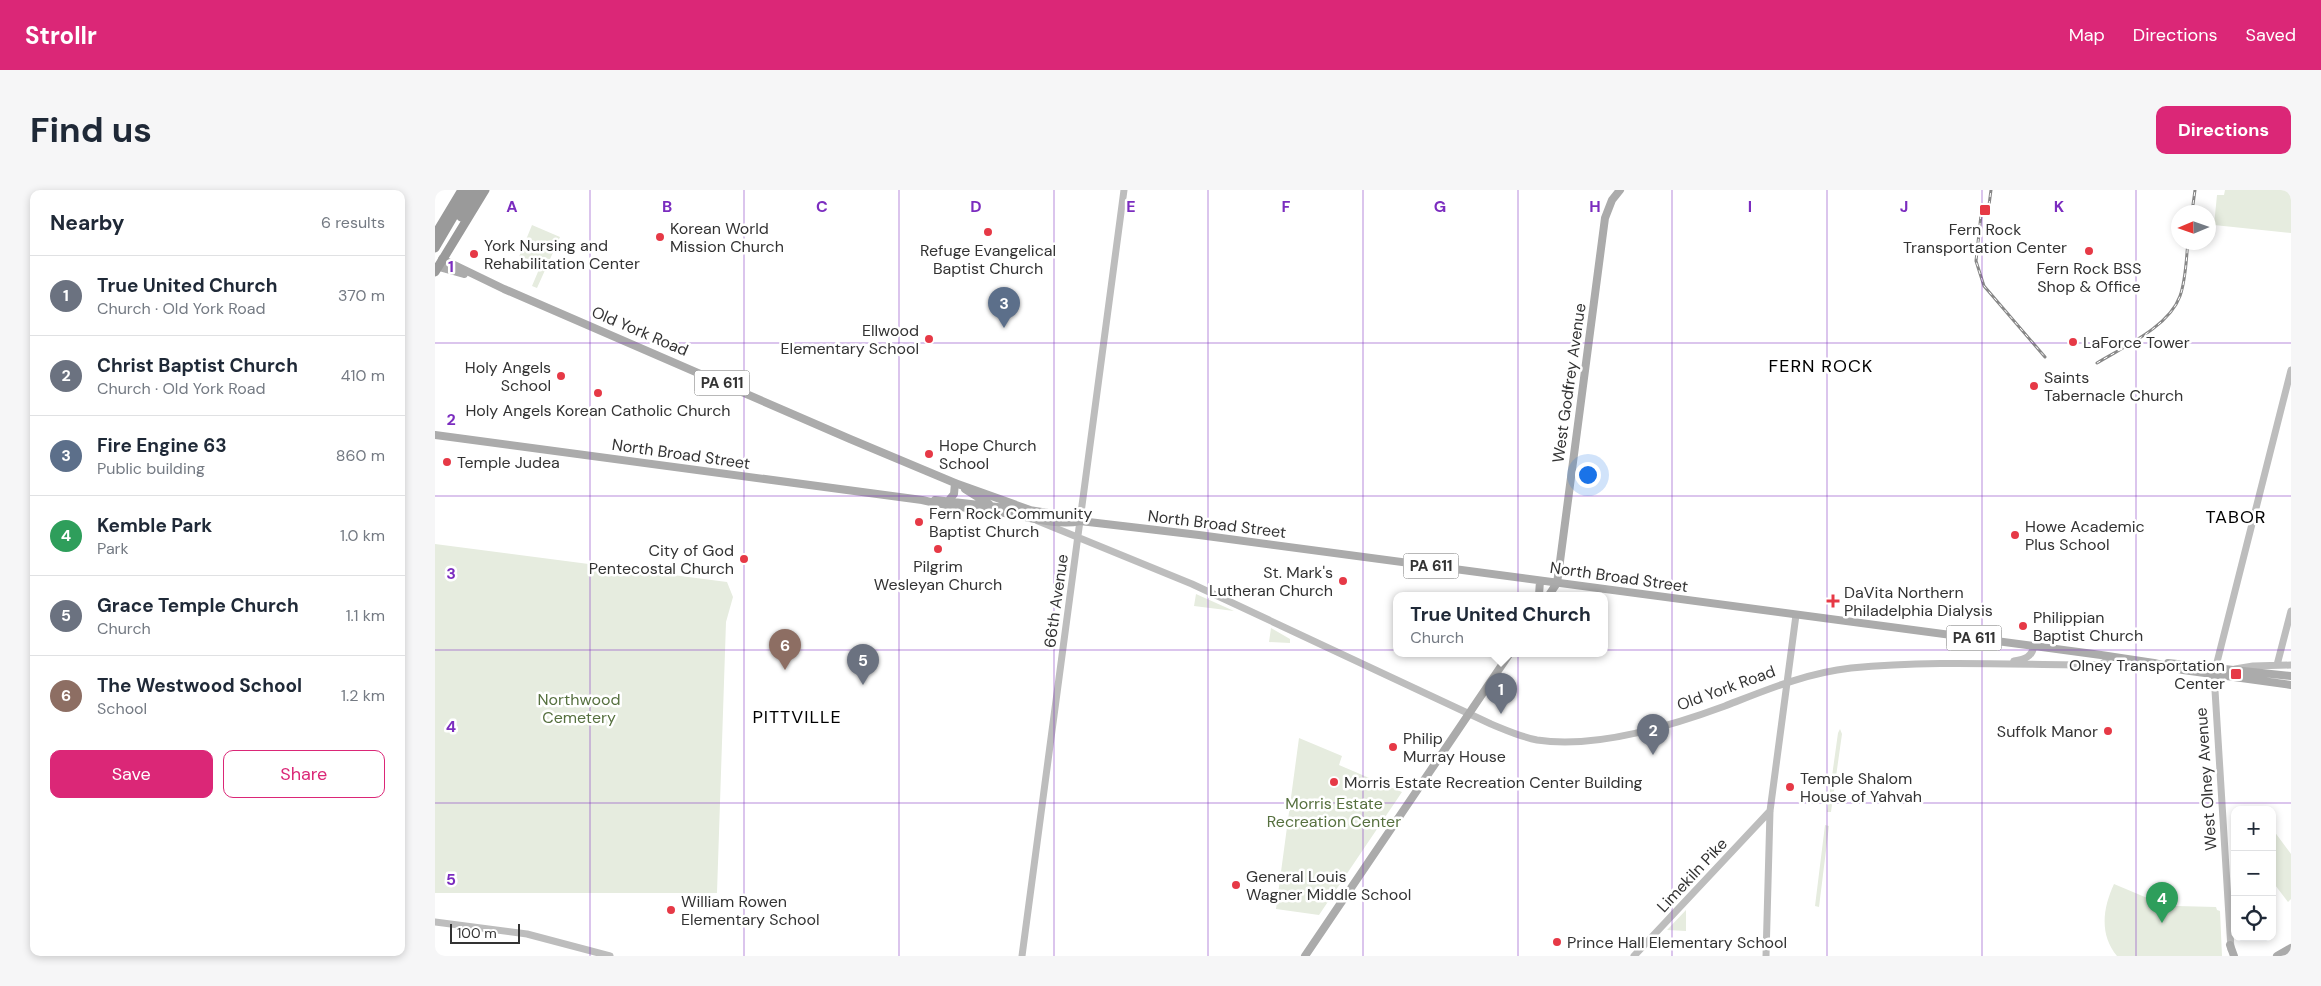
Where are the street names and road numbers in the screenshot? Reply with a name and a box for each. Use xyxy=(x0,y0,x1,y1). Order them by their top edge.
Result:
street label: Old York Road xyxy=(588,301,692,361)
street label: West Godfrey Avenue xyxy=(1547,302,1591,464)
road number: PA 611 xyxy=(695,370,749,396)
street label: North Broad Street xyxy=(611,434,751,474)
street label: North Broad Street xyxy=(1147,505,1287,543)
street label: 66th Avenue xyxy=(1039,553,1073,649)
road number: PA 611 xyxy=(1403,554,1459,578)
street label: North Broad Street xyxy=(1549,557,1689,597)
road number: PA 611 xyxy=(1947,626,2001,650)
street label: Old York Road xyxy=(1674,661,1778,715)
street label: West Olney Avenue xyxy=(2191,707,2221,851)
street label: Limekiln Pike xyxy=(1652,833,1732,917)

